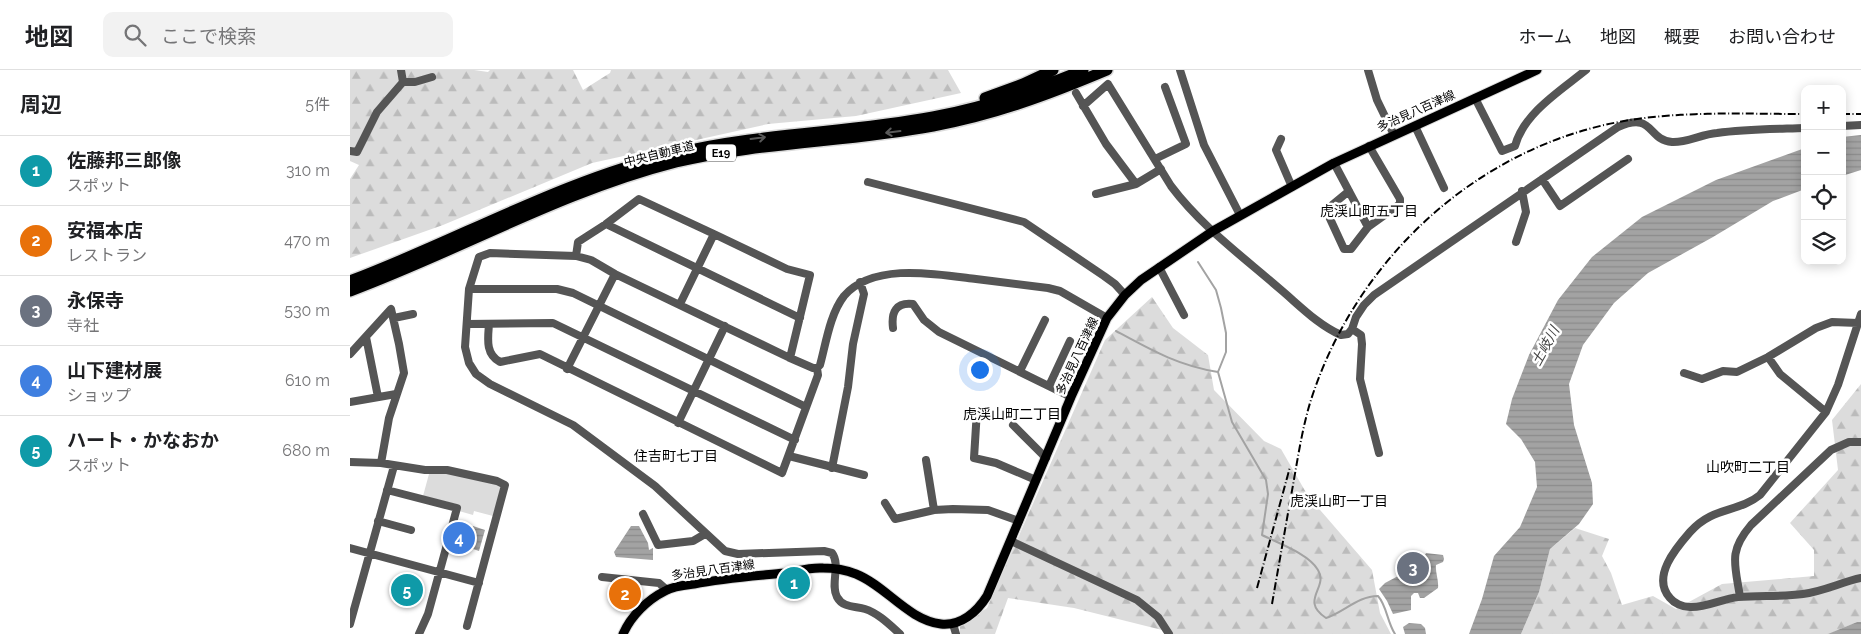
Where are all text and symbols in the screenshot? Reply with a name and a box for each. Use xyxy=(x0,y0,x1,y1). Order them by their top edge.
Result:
search box xyxy=(103,12,453,57)
icon: search xyxy=(121,21,149,49)
text: 地図 xyxy=(25,22,73,51)
text: ここで検索 xyxy=(161,25,256,47)
text: ホーム xyxy=(1519,26,1572,47)
text: 地図 xyxy=(1600,26,1636,47)
text: 概要 xyxy=(1664,26,1700,47)
text: お問い合わせ xyxy=(1728,26,1836,47)
map controls xyxy=(1801,85,1846,265)
button: + xyxy=(1801,85,1846,130)
street label: 多治見八百津線 xyxy=(1375,88,1457,134)
text: 周辺 xyxy=(20,92,62,117)
text: 5件 xyxy=(305,95,330,114)
one-way arrow xyxy=(885,127,901,137)
button: − xyxy=(1801,130,1846,175)
one-way arrow xyxy=(749,133,765,143)
street label: 中央自動車道 xyxy=(622,138,696,170)
road number: E19 xyxy=(706,145,736,162)
text: 佐藤邦三郎像 xyxy=(67,149,181,171)
text: 1 xyxy=(32,161,40,180)
text: 310 m xyxy=(286,161,330,180)
button: locate xyxy=(1801,175,1846,220)
text: スポット xyxy=(67,176,131,195)
district label: 虎渓山町五丁目 xyxy=(1320,203,1418,219)
text: 安福本店 xyxy=(67,219,143,241)
button: layers xyxy=(1801,220,1846,265)
text: 2 xyxy=(31,231,41,250)
text: 470 m xyxy=(284,231,330,250)
text: レストラン xyxy=(67,246,147,265)
text: 永保寺 xyxy=(67,289,124,311)
text: 3 xyxy=(32,301,40,320)
text: 530 m xyxy=(284,301,330,320)
street label: 多治見八百津線 xyxy=(1053,315,1101,397)
text: 寺社 xyxy=(67,316,99,335)
water label: 土岐川 xyxy=(1528,322,1563,368)
your location xyxy=(967,357,993,383)
text: 山下建材展 xyxy=(67,359,162,381)
text: 4 xyxy=(31,371,41,390)
text: 610 m xyxy=(285,371,330,390)
text: ショップ xyxy=(67,386,131,405)
district label: 虎渓山町二丁目 xyxy=(963,406,1061,422)
text: ハート・かなおか xyxy=(67,429,219,451)
text: 5 xyxy=(32,441,40,460)
text: 680 m xyxy=(282,441,330,460)
district label: 住吉町七丁目 xyxy=(634,448,718,464)
text: スポット xyxy=(67,456,131,475)
district label: 山吹町二丁目 xyxy=(1706,459,1790,475)
district label: 虎渓山町一丁目 xyxy=(1290,493,1388,509)
pin: 4 xyxy=(443,519,475,557)
pin: 3 xyxy=(1397,549,1429,587)
street label: 多治見八百津線 xyxy=(670,557,756,583)
pin: 1 xyxy=(778,564,810,602)
pin: 5 xyxy=(391,571,423,609)
pin: 2 xyxy=(609,575,641,613)

